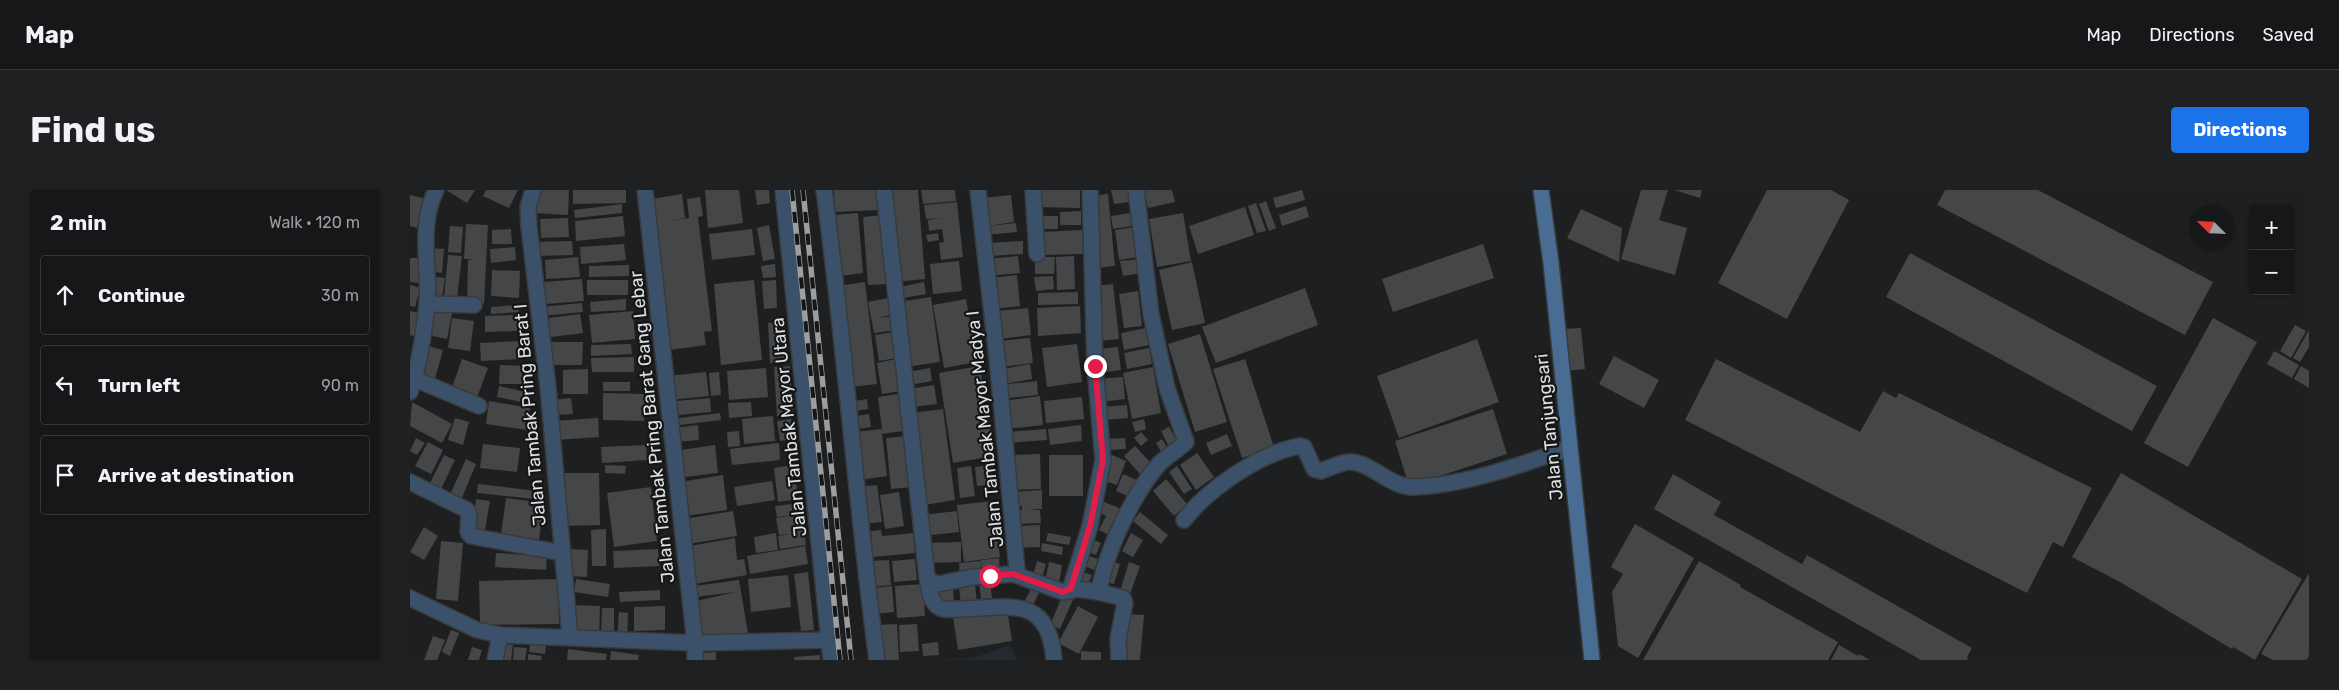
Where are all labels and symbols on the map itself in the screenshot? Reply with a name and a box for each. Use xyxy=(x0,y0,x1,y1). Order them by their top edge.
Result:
north arrow xyxy=(2189,205,2234,250)
street label: Jalan Tambak Pring Barat Gang Lebar xyxy=(625,270,679,584)
street label: Jalan Tambak Pring Barat I xyxy=(509,303,551,527)
street label: Jalan Tambak Mayor Madya I xyxy=(962,310,1008,548)
street label: Jalan Tambak Mayor Utara xyxy=(767,316,811,538)
street label: Jalan Tanjungsari xyxy=(1530,353,1568,501)
route end xyxy=(1084,355,1107,378)
route start xyxy=(979,565,1002,588)

